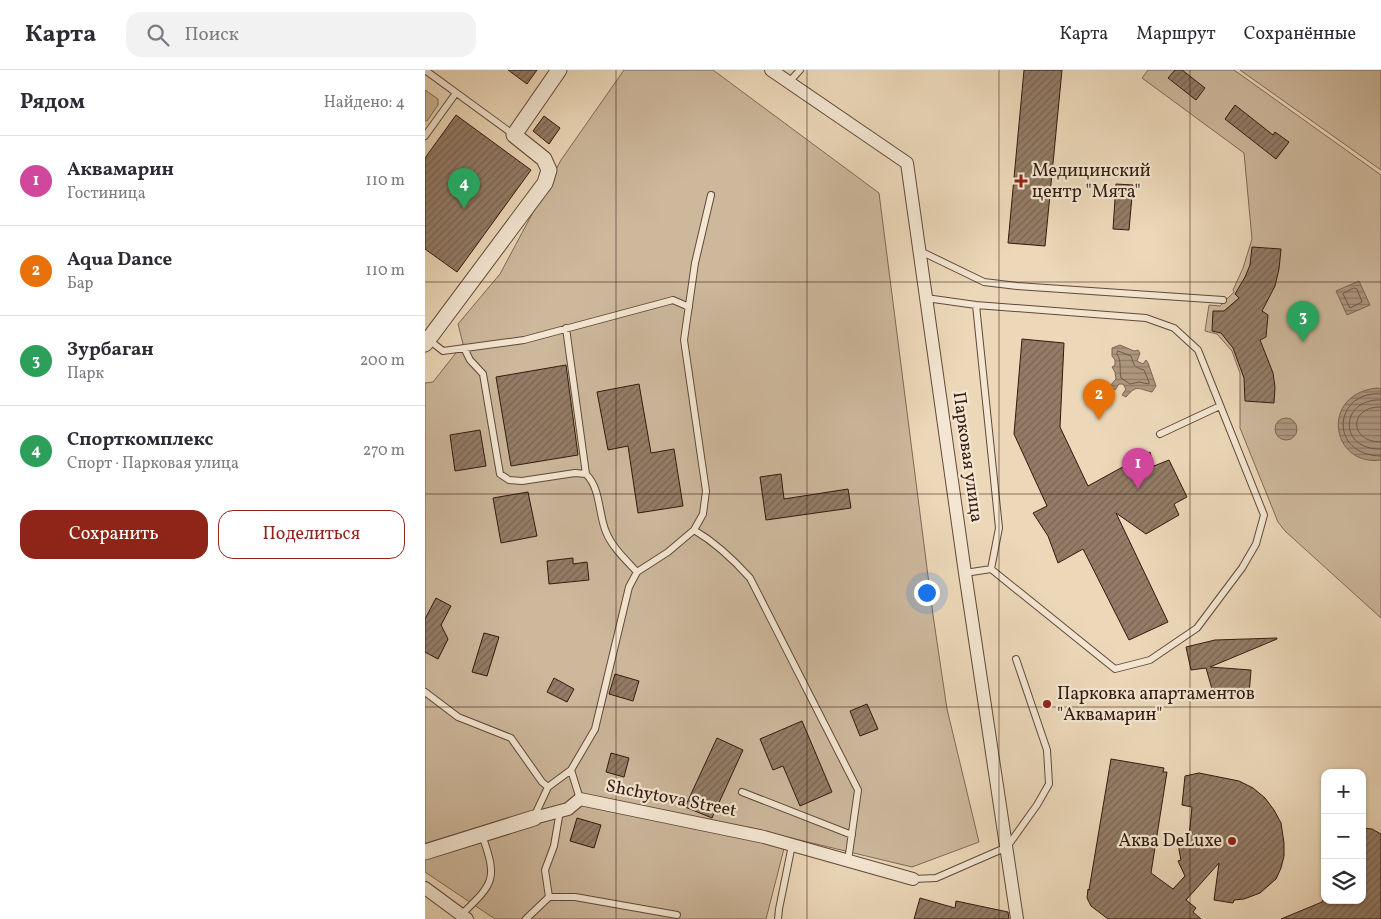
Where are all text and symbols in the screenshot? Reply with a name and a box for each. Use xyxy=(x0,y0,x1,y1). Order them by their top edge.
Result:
search box xyxy=(126,12,476,57)
text: Карта xyxy=(25,18,96,52)
icon: search xyxy=(144,21,172,49)
text: Поиск xyxy=(184,22,239,48)
text: Карта xyxy=(1059,22,1108,47)
text: Маршрут xyxy=(1136,22,1216,47)
text: Сохранённые xyxy=(1244,22,1356,47)
text: Рядом xyxy=(20,88,85,117)
text: Найдено: 4 xyxy=(324,92,405,114)
text: Аквамарин xyxy=(67,157,174,183)
place label: Медицинский центр "Мята" xyxy=(1032,159,1151,205)
pin: 4 xyxy=(448,168,480,209)
text: 1 xyxy=(33,170,39,192)
text: 110 m xyxy=(366,170,405,192)
marker: Медицинский центр "Мята" xyxy=(1014,174,1028,188)
text: Гостиница xyxy=(67,183,146,205)
text: Aqua Dance xyxy=(67,247,172,273)
text: 2 xyxy=(32,260,40,282)
text: 110 m xyxy=(366,260,405,282)
text: Бар xyxy=(67,273,94,295)
pin: 3 xyxy=(1287,301,1319,342)
text: Зурбаган xyxy=(67,337,154,363)
text: 3 xyxy=(32,350,40,372)
text: 200 m xyxy=(360,350,405,372)
text: Парк xyxy=(67,363,104,385)
pin: 2 xyxy=(1083,379,1115,420)
street label: Парковая улица xyxy=(945,390,989,524)
text: Спорткомплекс xyxy=(67,427,213,453)
text: 4 xyxy=(31,440,41,462)
text: 270 m xyxy=(363,440,405,462)
pin: 1 xyxy=(1122,448,1154,489)
text: Спорт · Парковая улица xyxy=(67,453,239,475)
button: Сохранить xyxy=(20,510,208,559)
button: Поделиться xyxy=(218,510,405,559)
your location xyxy=(914,580,940,606)
place label: Парковка апартаментов "Аквамарин" xyxy=(1057,682,1255,728)
marker: Парковка апартаментов "Аквамарин" xyxy=(1041,698,1053,710)
map controls xyxy=(1321,769,1366,904)
button: + xyxy=(1321,769,1366,814)
street label: Shchytova Street xyxy=(603,774,739,824)
button: − xyxy=(1321,814,1366,859)
place label: Аква DeLuxe xyxy=(1119,829,1222,854)
marker: Аква DeLuxe xyxy=(1226,835,1238,847)
button: layers xyxy=(1321,859,1366,904)

